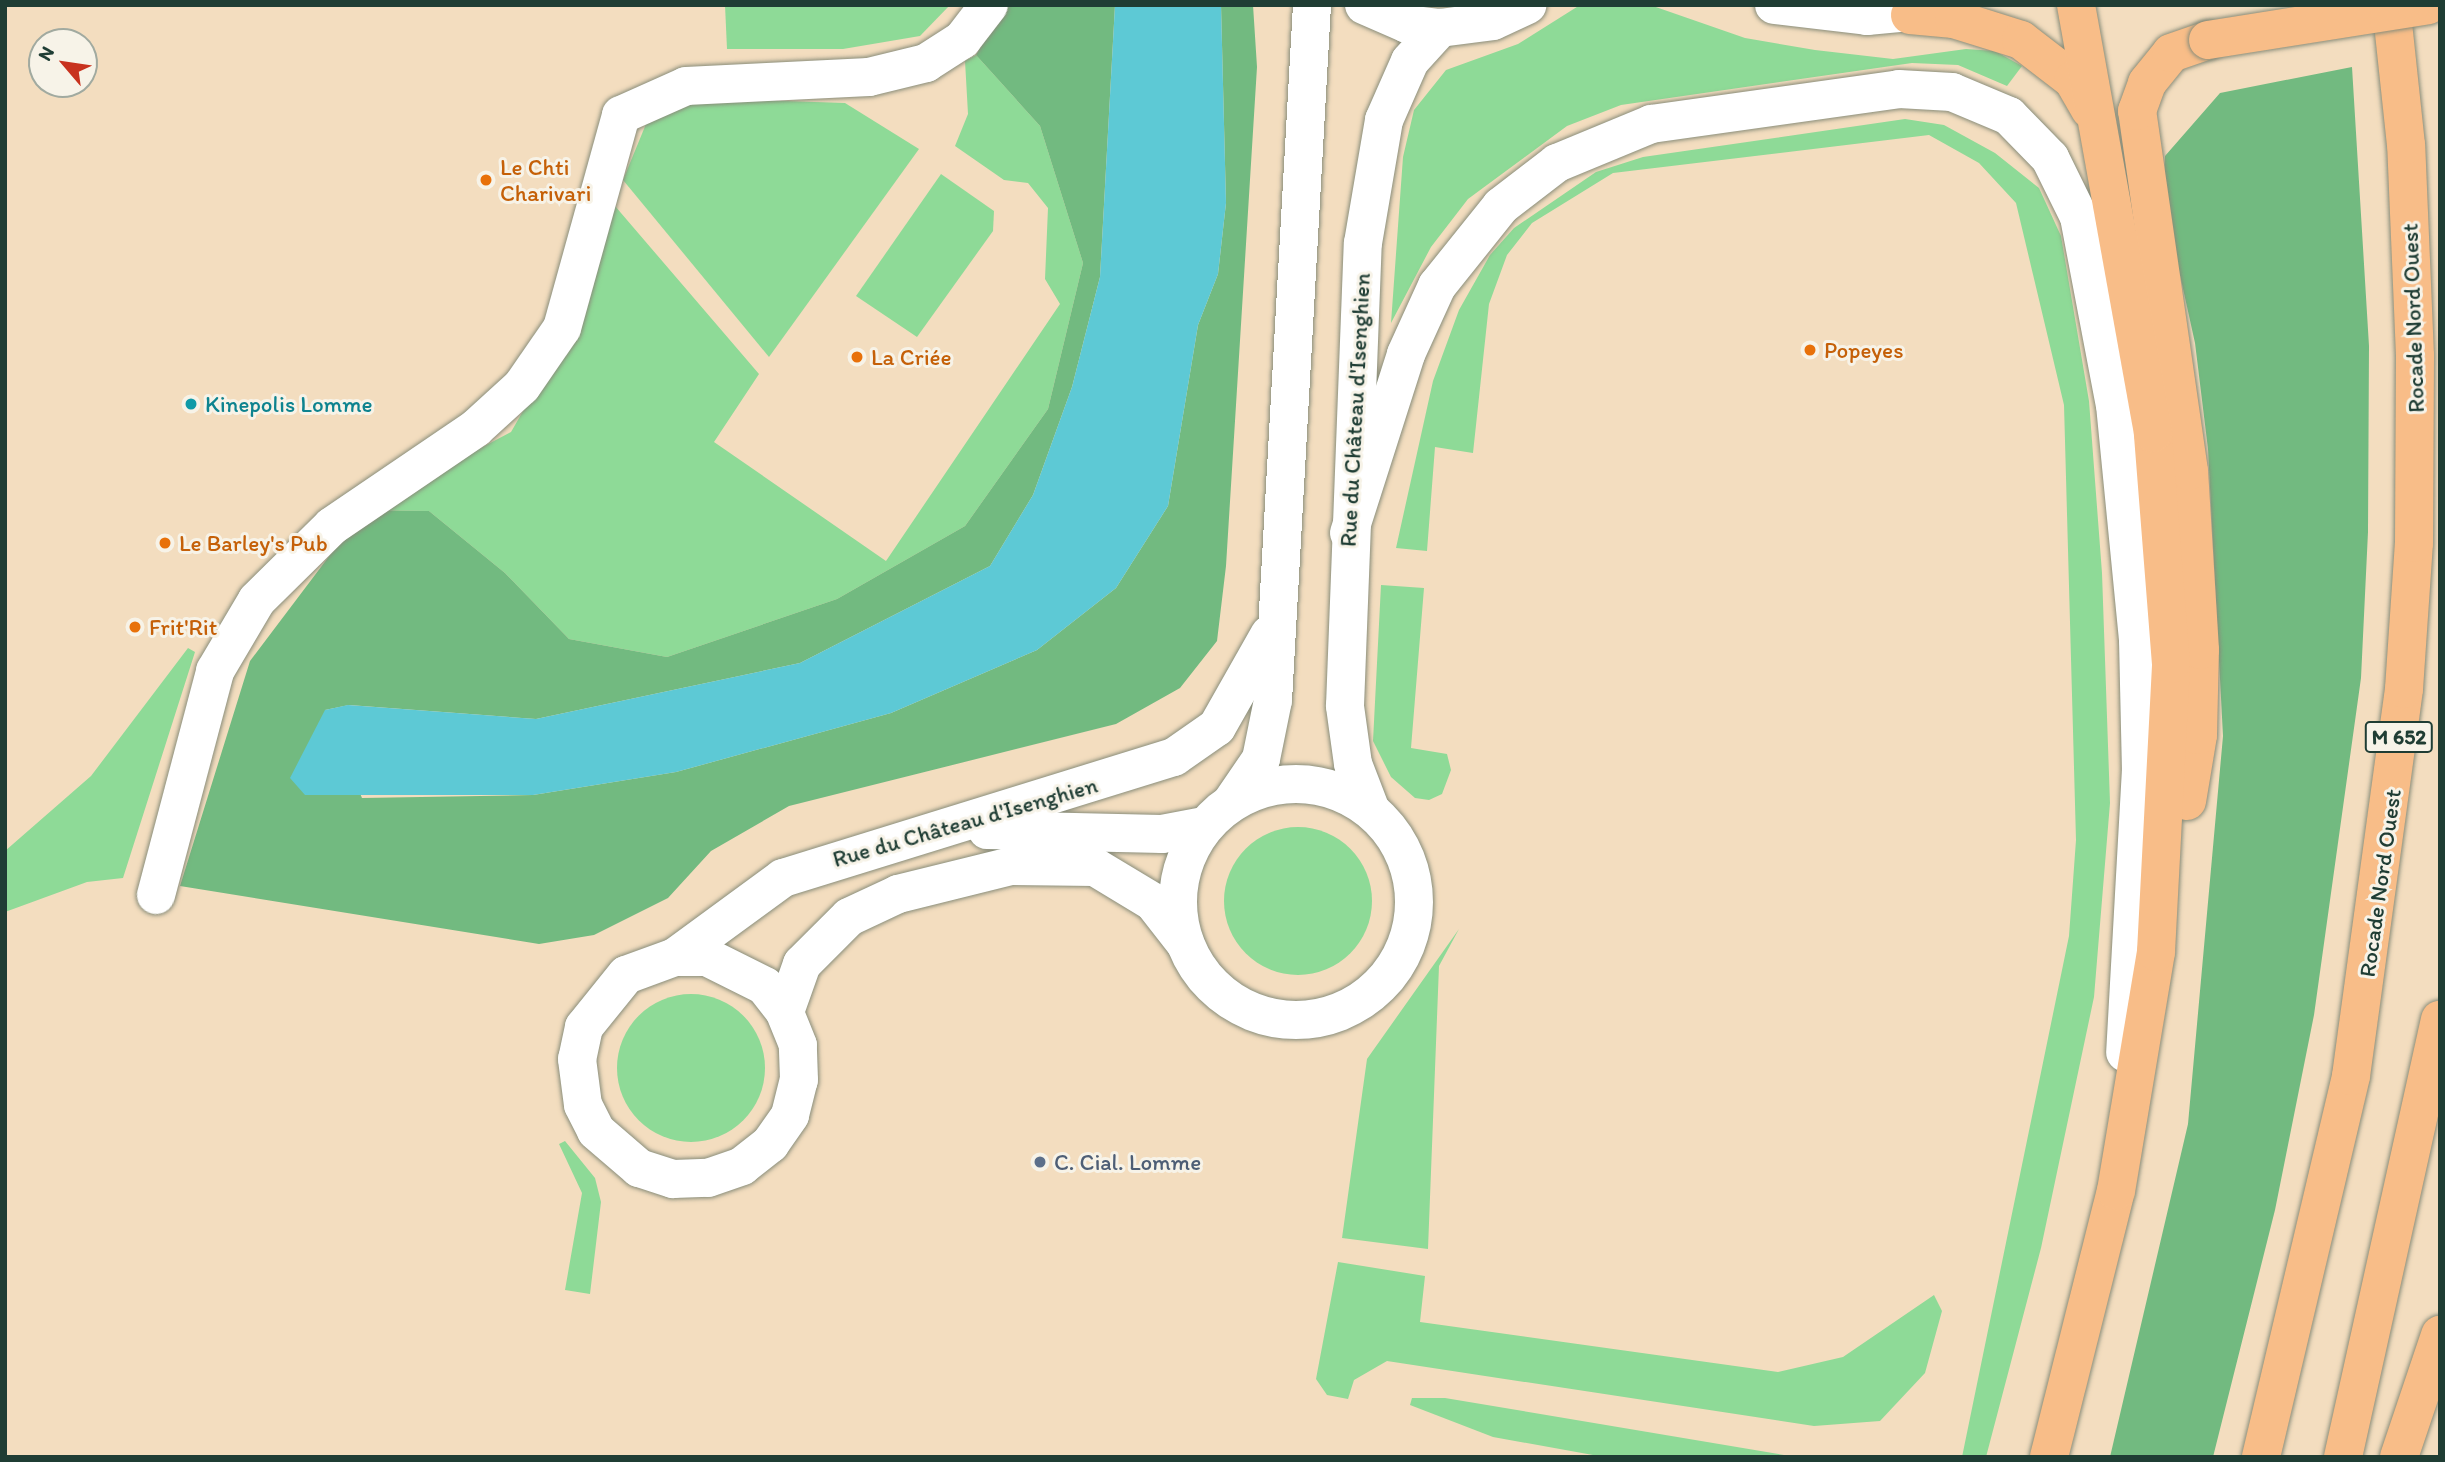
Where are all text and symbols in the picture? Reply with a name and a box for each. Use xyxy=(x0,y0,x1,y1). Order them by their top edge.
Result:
north arrow xyxy=(28,28,98,98)
text: N xyxy=(33,42,59,65)
place label: Le Chti Charivari xyxy=(500,153,591,207)
marker: Le Chti Charivari xyxy=(478,172,494,188)
street label: Rocade Nord Ouest xyxy=(2396,223,2430,413)
street label: Rue du Château d'Isenghien xyxy=(1334,272,1376,548)
place label: Popeyes xyxy=(1824,336,1904,364)
marker: Popeyes xyxy=(1802,342,1818,358)
place label: La Criée xyxy=(871,343,951,371)
marker: La Criée xyxy=(849,349,865,365)
place label: Kinepolis Lomme xyxy=(205,390,373,418)
marker: Kinepolis Lomme xyxy=(183,396,199,412)
place label: Le Barley's Pub xyxy=(179,529,329,557)
marker: Le Barley's Pub xyxy=(157,535,173,551)
place label: Frit'Rit xyxy=(149,613,217,641)
marker: Frit'Rit xyxy=(127,619,143,635)
road number: M 652 xyxy=(2364,720,2434,754)
street label: Rue du Château d'Isenghien xyxy=(829,771,1101,873)
street label: Rocade Nord Ouest xyxy=(2353,787,2407,979)
place label: C. Cial. Lomme xyxy=(1054,1148,1201,1176)
marker: C. Cial. Lomme xyxy=(1032,1154,1048,1170)

